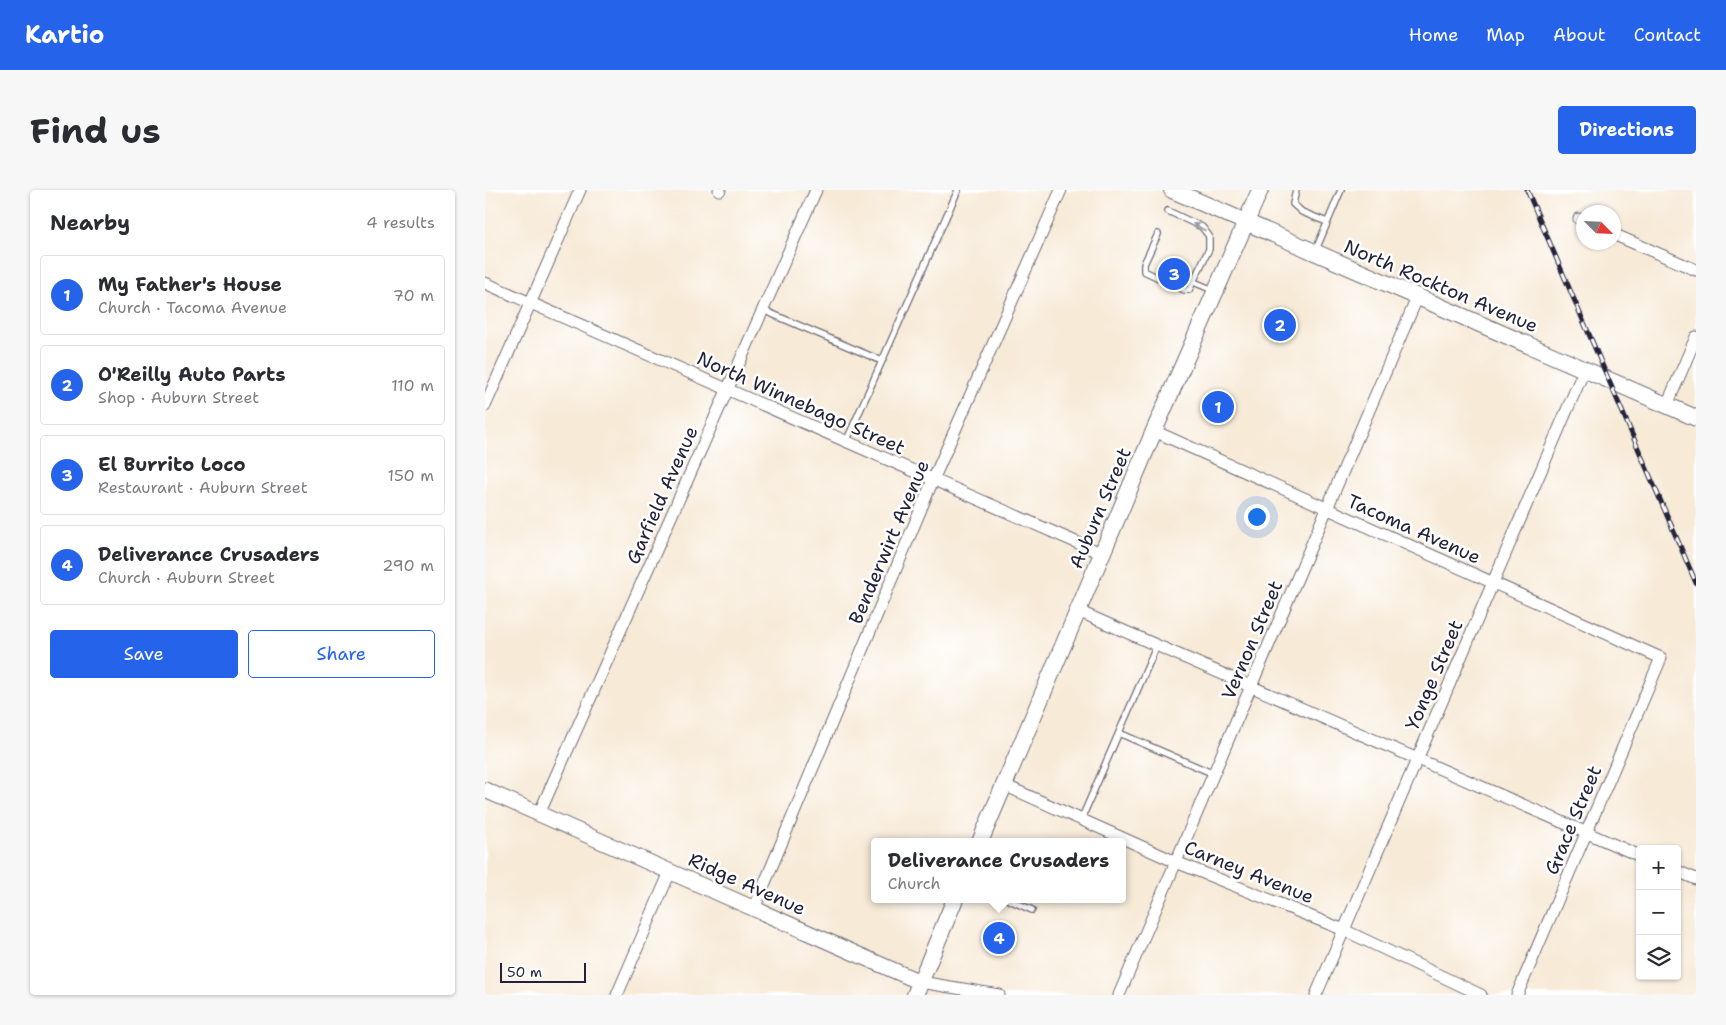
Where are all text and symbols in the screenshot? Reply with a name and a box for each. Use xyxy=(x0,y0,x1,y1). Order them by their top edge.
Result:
text: Kartio xyxy=(25,19,104,51)
text: Home xyxy=(1409,23,1458,47)
text: Map xyxy=(1486,23,1525,47)
text: About xyxy=(1553,23,1606,47)
text: Contact xyxy=(1634,23,1701,47)
button: Directions xyxy=(1558,106,1696,154)
text: Find us xyxy=(30,107,161,154)
north arrow xyxy=(1576,205,1621,250)
text: Nearby xyxy=(50,209,130,237)
text: 4 results xyxy=(366,212,435,233)
one-way arrow xyxy=(1193,222,1206,231)
street label: North Rockton Avenue xyxy=(1340,234,1542,338)
pin: 3 xyxy=(1158,255,1190,293)
text: My Father's House xyxy=(98,272,282,297)
text: 1 xyxy=(63,285,71,306)
text: 70 m xyxy=(393,285,434,306)
text: Church · Tacoma Avenue xyxy=(98,297,287,318)
pin: 2 xyxy=(1264,306,1296,344)
street label: North Winnebago Street xyxy=(693,346,909,460)
text: O'Reilly Auto Parts xyxy=(98,362,285,387)
text: 2 xyxy=(61,375,73,396)
text: 110 m xyxy=(391,375,434,396)
text: Shop · Auburn Street xyxy=(98,387,259,408)
pin: 1 xyxy=(1202,388,1234,426)
street label: Garfield Avenue xyxy=(620,422,704,568)
street label: Auburn Street xyxy=(1063,444,1137,572)
text: El Burrito Loco xyxy=(98,452,246,477)
street label: Benderwirt Avenue xyxy=(843,456,935,628)
text: 3 xyxy=(61,465,73,486)
text: 150 m xyxy=(387,465,434,486)
text: Restaurant · Auburn Street xyxy=(98,477,308,498)
street label: Tacoma Avenue xyxy=(1343,488,1485,570)
your location xyxy=(1244,504,1270,530)
text: Deliverance Crusaders xyxy=(98,542,320,567)
text: 4 xyxy=(61,555,73,576)
text: 290 m xyxy=(382,555,434,576)
text: Church · Auburn Street xyxy=(98,567,275,588)
street label: Vernon Street xyxy=(1216,577,1288,703)
street label: Yonge Street xyxy=(1400,616,1468,734)
button: Save xyxy=(50,630,238,678)
button: Share xyxy=(248,630,435,678)
street label: Grace Street xyxy=(1539,762,1607,878)
street label: Carney Avenue xyxy=(1180,835,1318,909)
popup xyxy=(871,838,1126,903)
map controls xyxy=(1636,845,1681,980)
button: + xyxy=(1636,845,1681,890)
street label: Ridge Avenue xyxy=(684,847,810,921)
text: Deliverance Crusaders xyxy=(888,848,1109,873)
text: Church xyxy=(888,873,941,894)
button: − xyxy=(1636,890,1681,935)
pin: 4 xyxy=(983,919,1015,957)
button: layers xyxy=(1636,935,1681,980)
scale bar xyxy=(500,960,586,983)
text: 50 m xyxy=(507,963,542,981)

